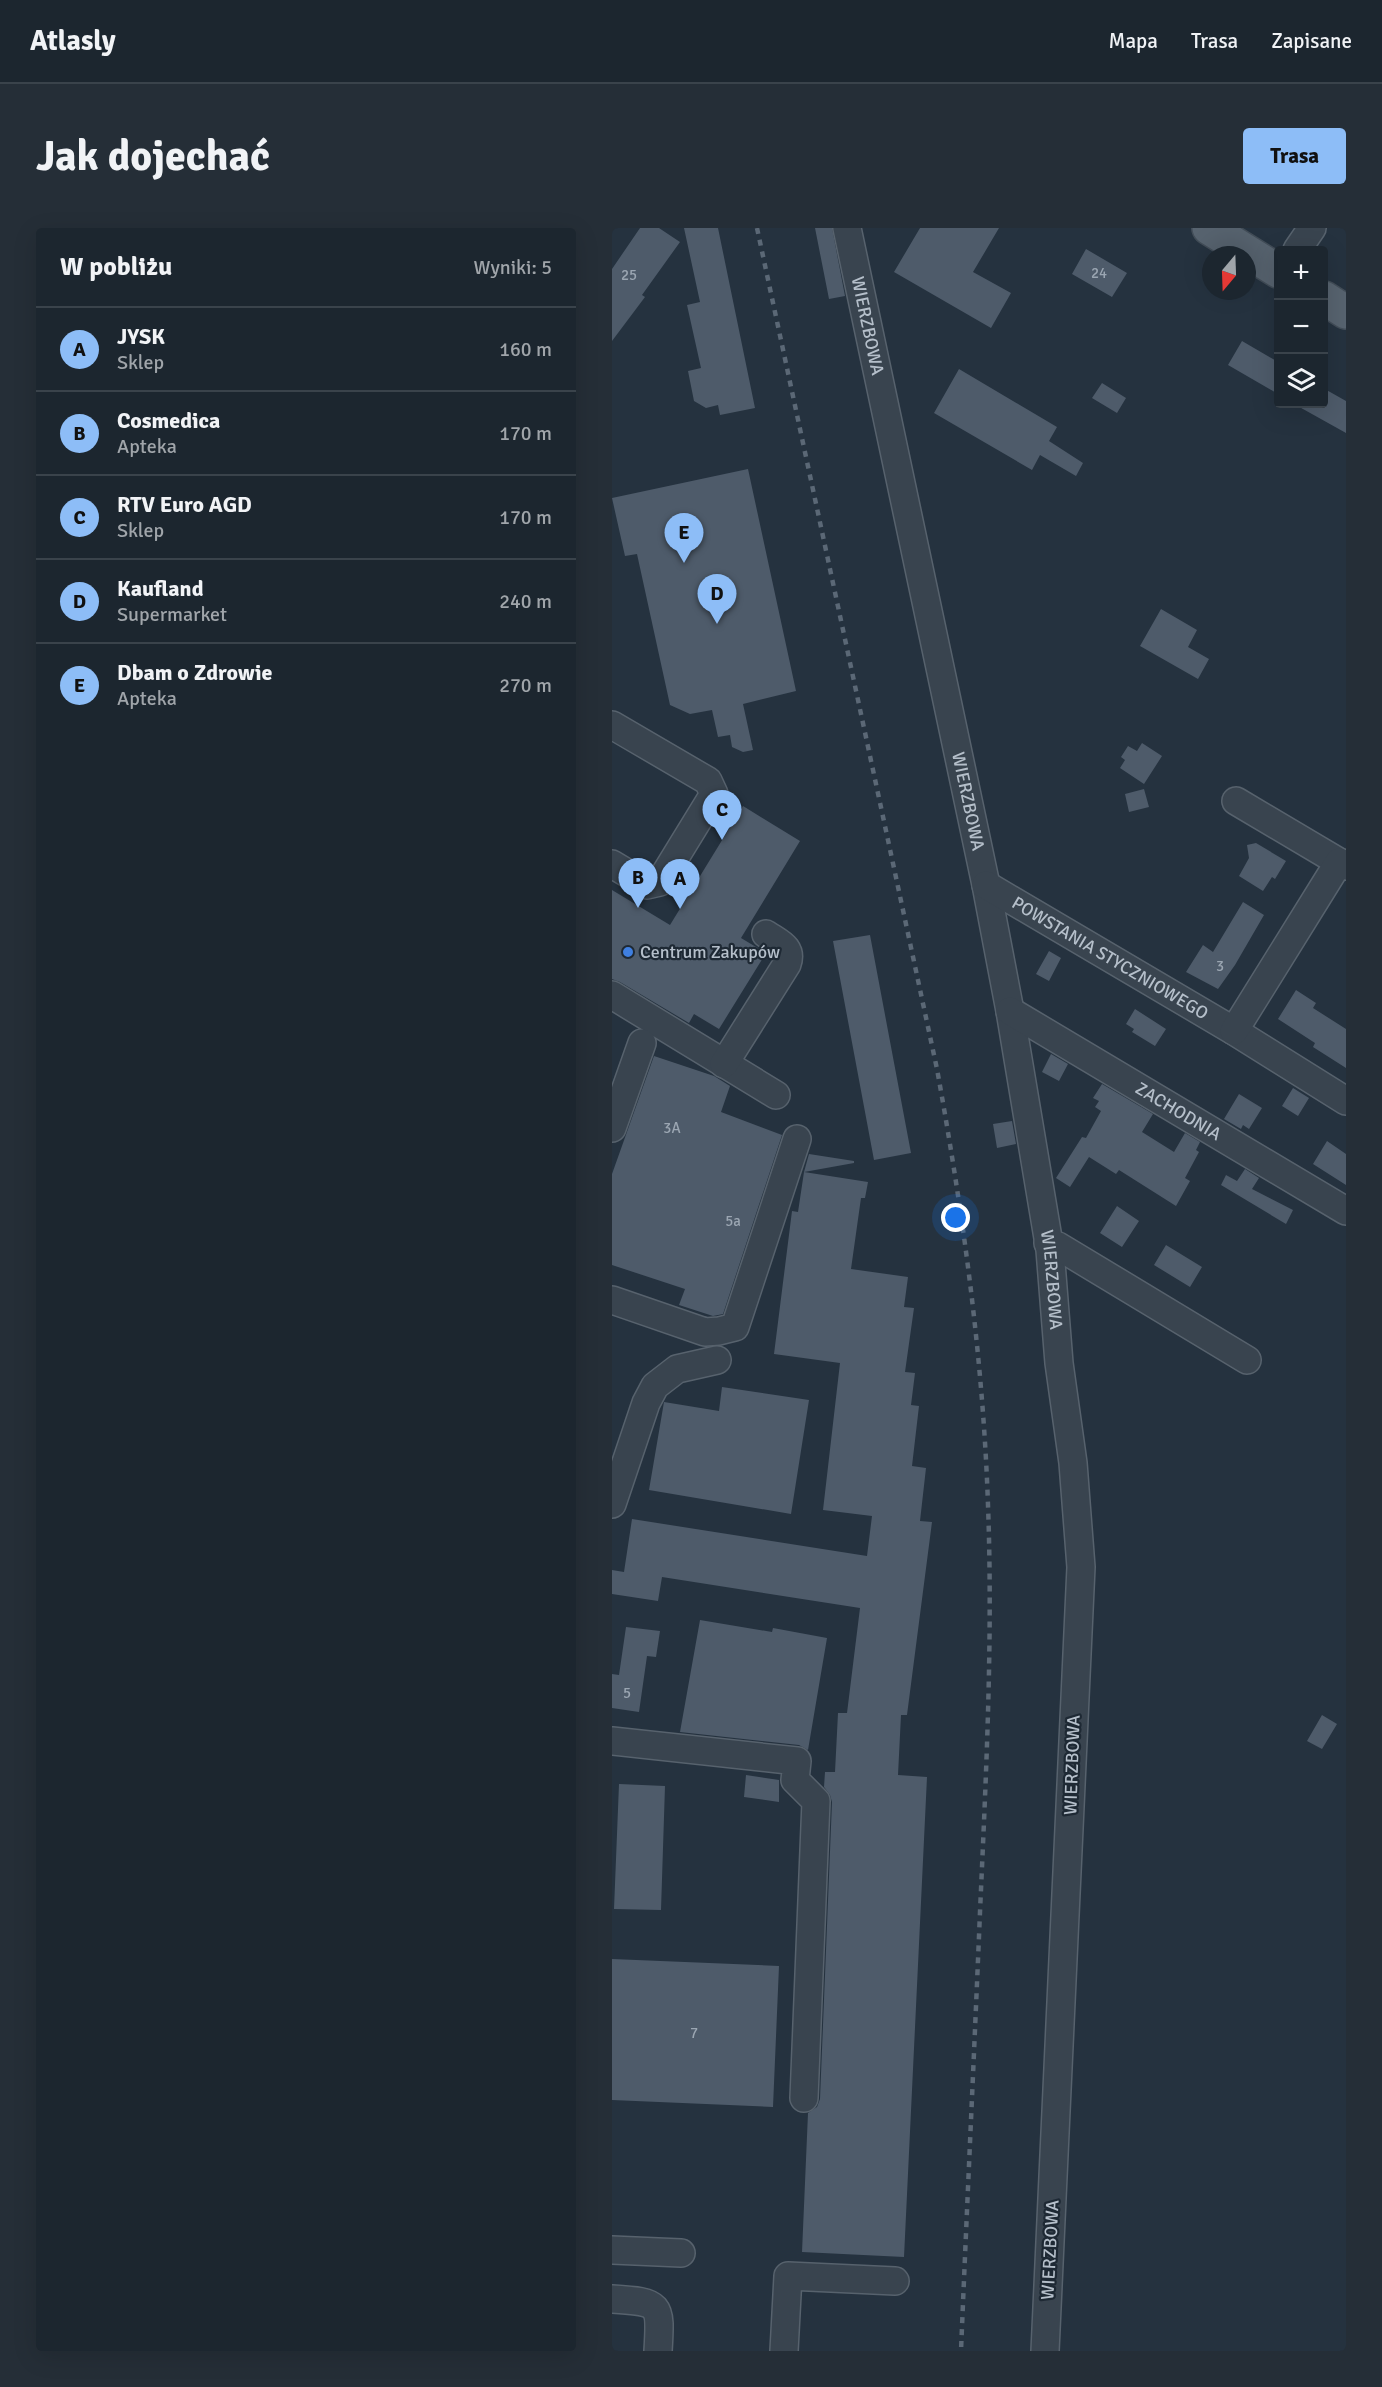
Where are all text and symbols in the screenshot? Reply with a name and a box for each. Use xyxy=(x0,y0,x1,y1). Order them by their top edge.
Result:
text: Atlasly xyxy=(30,24,116,58)
text: Mapa xyxy=(1108,28,1158,54)
text: Trasa xyxy=(1191,28,1238,54)
text: Zapisane xyxy=(1271,28,1352,54)
button: Trasa xyxy=(1243,128,1346,184)
text: Jak dojechać xyxy=(36,131,270,182)
north arrow xyxy=(1202,246,1256,300)
map controls xyxy=(1274,246,1328,408)
button: + xyxy=(1274,246,1328,300)
text: W pobliżu xyxy=(60,251,172,283)
text: Wyniki: 5 xyxy=(473,255,552,280)
house number: 24 xyxy=(1091,264,1107,282)
house number: 25 xyxy=(621,266,637,284)
street label: WIERZBOWA xyxy=(847,275,889,377)
button: − xyxy=(1274,300,1328,354)
text: JYSK xyxy=(117,323,165,350)
text: A xyxy=(73,337,86,362)
text: 160 m xyxy=(499,337,552,362)
text: Sklep xyxy=(117,350,164,375)
button: layers xyxy=(1274,354,1328,408)
text: Cosmedica xyxy=(117,407,220,434)
text: B xyxy=(73,421,86,446)
text: 170 m xyxy=(499,421,552,446)
text: Apteka xyxy=(117,434,177,459)
text: RTV Euro AGD xyxy=(117,491,252,518)
text: C xyxy=(73,505,86,530)
text: 170 m xyxy=(499,505,552,530)
pin: E xyxy=(664,514,704,563)
text: Sklep xyxy=(117,518,164,543)
pin: D xyxy=(698,574,736,624)
text: Kaufland xyxy=(117,575,204,602)
text: D xyxy=(73,589,86,614)
text: 240 m xyxy=(499,589,552,614)
text: Supermarket xyxy=(117,602,227,627)
text: Dbam o Zdrowie xyxy=(117,659,272,686)
text: E xyxy=(74,673,85,698)
text: 270 m xyxy=(499,673,552,698)
text: Apteka xyxy=(117,686,177,711)
street label: WIERZBOWA xyxy=(947,750,989,853)
pin: C xyxy=(702,790,742,840)
pin: B xyxy=(618,858,658,908)
pin: A xyxy=(660,860,700,909)
street label: POWSTANIA STYCZNIOWEGO xyxy=(1008,892,1212,1024)
place label: Centrum Zakupów xyxy=(640,941,780,963)
marker: Centrum Zakupów xyxy=(621,945,635,959)
house number: 3 xyxy=(1216,957,1224,975)
street label: ZACHODNIA xyxy=(1132,1077,1225,1145)
house number: 3A xyxy=(663,1119,681,1137)
your location xyxy=(941,1203,970,1232)
house number: 5a xyxy=(725,1212,741,1230)
street label: WIERZBOWA xyxy=(1036,1228,1067,1331)
house number: 5 xyxy=(623,1684,631,1702)
street label: WIERZBOWA xyxy=(1059,1715,1085,1815)
house number: 7 xyxy=(690,2024,698,2042)
street label: WIERZBOWA xyxy=(1036,2199,1064,2301)

